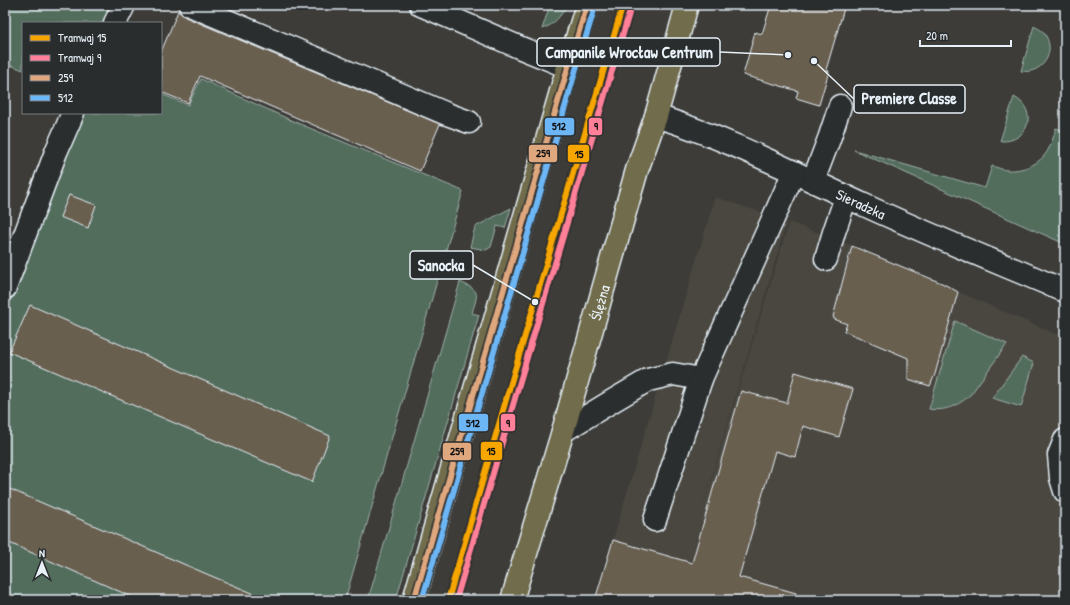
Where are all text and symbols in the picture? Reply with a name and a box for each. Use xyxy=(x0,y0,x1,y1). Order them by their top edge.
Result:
legend xyxy=(22,22,162,114)
scale bar xyxy=(920,22,1011,48)
text: 20 m xyxy=(926,27,948,44)
text: Tramwaj 15 xyxy=(58,29,106,46)
callout: Campanile Wrocław Centrum xyxy=(537,38,720,66)
text: Campanile Wrocław Centrum xyxy=(545,41,713,64)
text: Tramwaj 9 xyxy=(58,49,102,66)
text: 259 xyxy=(58,69,74,86)
callout: Premiere Classe xyxy=(854,85,965,113)
text: Premiere Classe xyxy=(861,87,957,109)
text: 512 xyxy=(58,89,73,106)
line badge: 512 xyxy=(544,117,575,136)
line badge: 9 xyxy=(588,117,603,136)
text: 512 xyxy=(552,119,567,133)
text: 9 xyxy=(594,119,598,133)
line badge: 259 xyxy=(528,144,558,163)
line badge: 15 xyxy=(567,144,590,163)
text: 259 xyxy=(536,146,550,160)
text: 15 xyxy=(575,147,584,161)
street label: Sieradzka xyxy=(833,183,889,224)
callout: Sanocka xyxy=(410,251,473,279)
text: Sanocka xyxy=(418,254,465,276)
street label: Ślężna xyxy=(584,282,614,323)
line badge: 512 xyxy=(458,413,489,432)
line badge: 9 xyxy=(500,413,516,432)
text: 512 xyxy=(466,416,481,430)
text: 9 xyxy=(506,416,510,430)
line badge: 15 xyxy=(480,441,503,461)
line badge: 259 xyxy=(442,442,472,461)
text: 259 xyxy=(450,444,464,458)
text: 15 xyxy=(487,444,496,458)
north arrow xyxy=(22,543,62,583)
text: N xyxy=(39,546,45,560)

